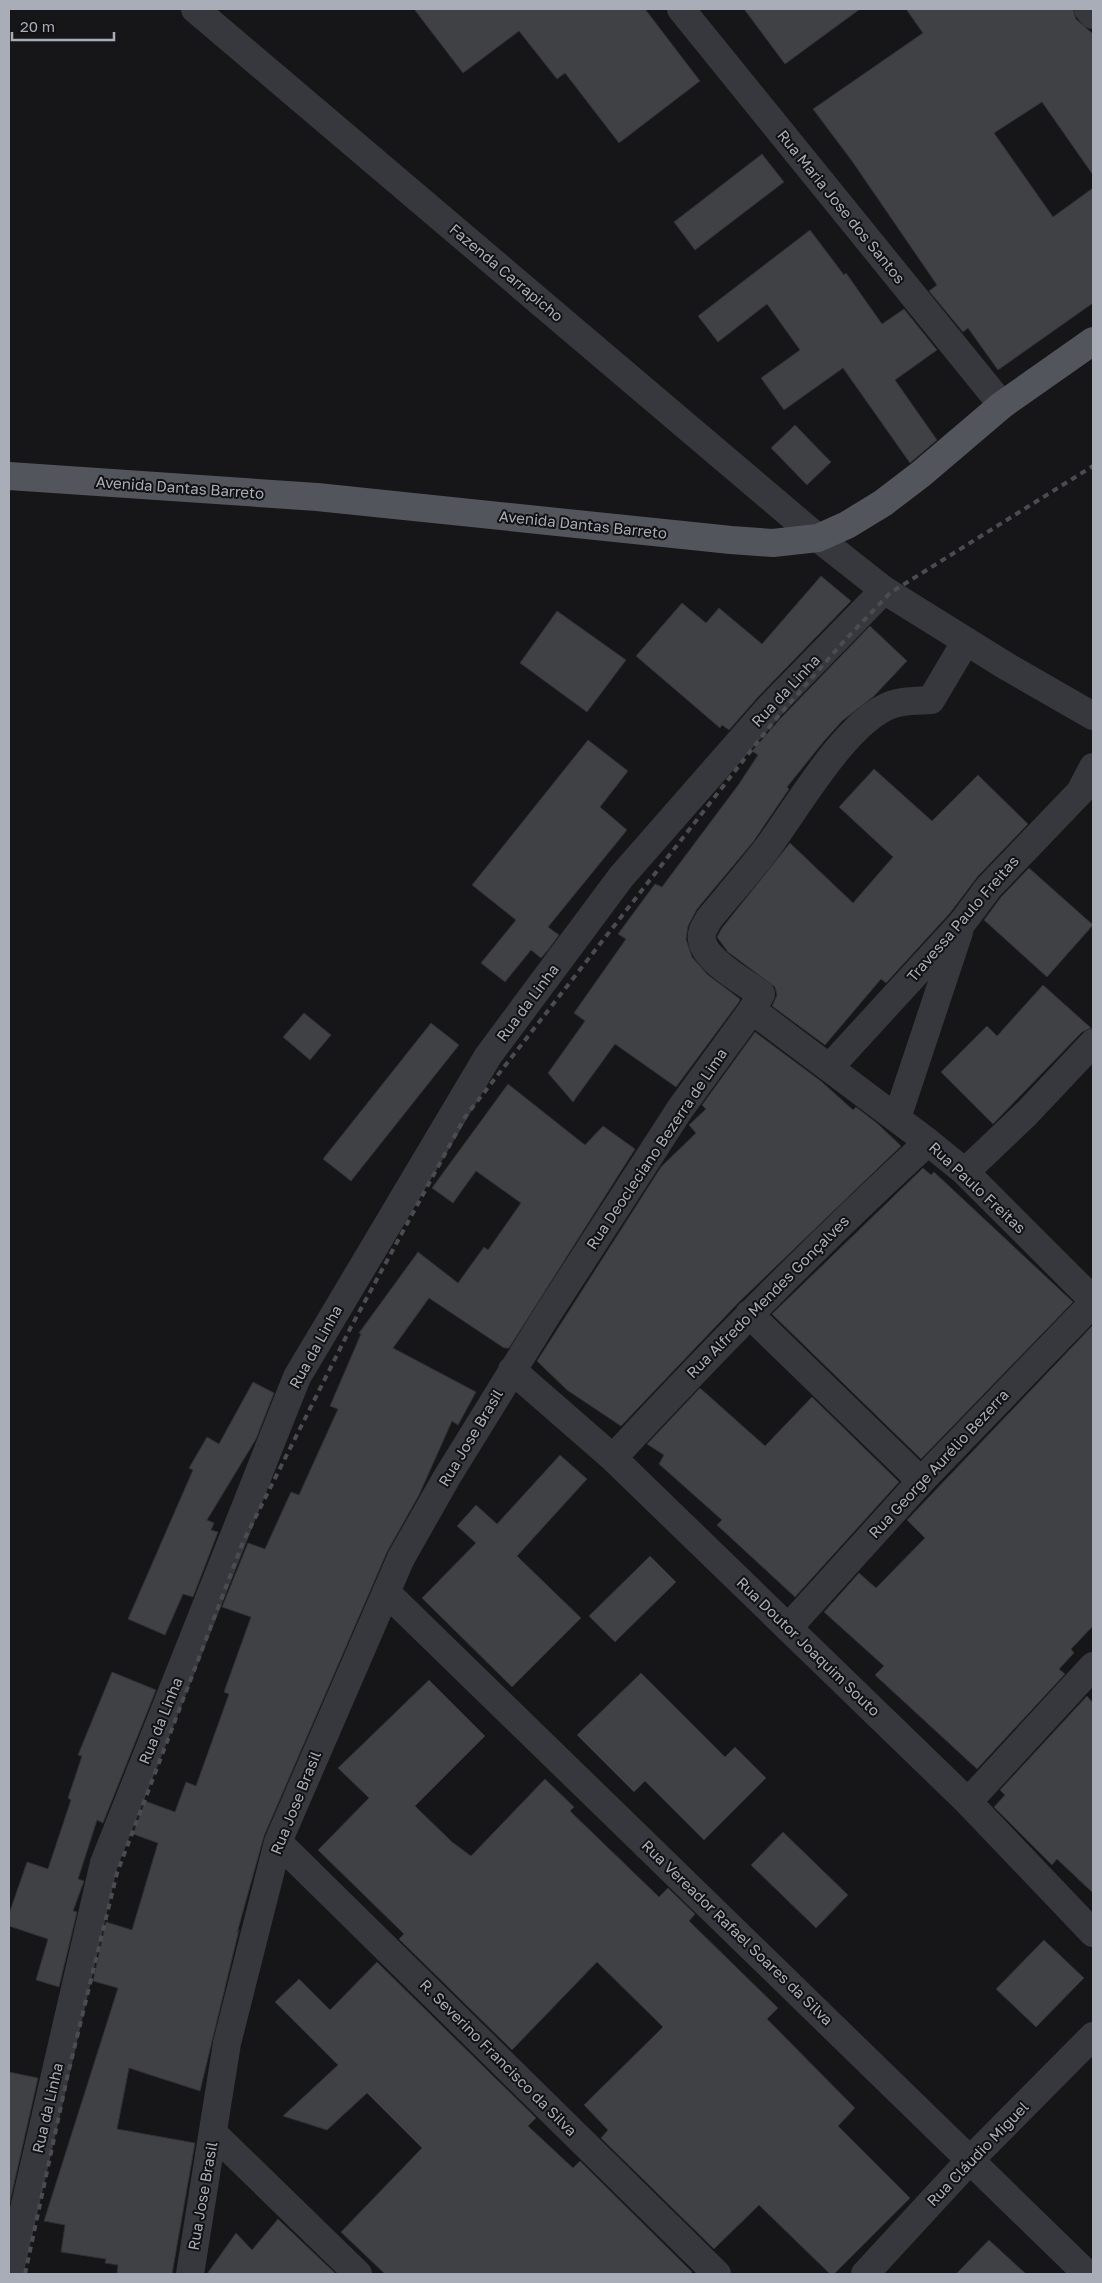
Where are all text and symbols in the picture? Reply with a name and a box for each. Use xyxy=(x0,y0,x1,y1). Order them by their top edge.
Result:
scale bar xyxy=(12,10,115,42)
text: 20 m xyxy=(20,17,55,35)
street label: Rua Maria Jose dos Santos xyxy=(774,126,909,287)
street label: Fazenda Carrapicho xyxy=(446,220,567,325)
street label: Avenida Dantas Barreto xyxy=(95,472,265,502)
street label: Avenida Dantas Barreto xyxy=(498,506,668,542)
street label: Rua da Linha xyxy=(747,650,823,730)
street label: Travessa Paulo Freitas xyxy=(903,852,1022,985)
street label: Rua da Linha xyxy=(492,960,562,1045)
street label: Rua Deocleciano Bezerra de Lima xyxy=(582,1045,730,1252)
street label: Rua Paulo Freitas xyxy=(926,1138,1030,1237)
street label: Rua Alfredo Mendes Gonçalves xyxy=(682,1211,852,1381)
street label: Rua da Linha xyxy=(285,1302,345,1391)
street label: Rua George Aurélio Bezerra xyxy=(865,1385,1012,1541)
street label: Rua Jose Brasil xyxy=(434,1386,506,1489)
street label: Rua Doutor Joaquim Souto xyxy=(733,1573,884,1720)
street label: Rua da Linha xyxy=(134,1675,186,1767)
street label: Rua Jose Brasil xyxy=(266,1748,324,1857)
street label: Rua Vereador Rafael Soares da Silva xyxy=(639,1836,837,2028)
street label: R. Severino Francisco da Silva xyxy=(417,1975,581,2139)
street label: Rua da Linha xyxy=(28,2061,66,2155)
street label: Rua Cláudio Miguel xyxy=(923,2097,1032,2209)
street label: Rua Jose Brasil xyxy=(184,2140,220,2252)

